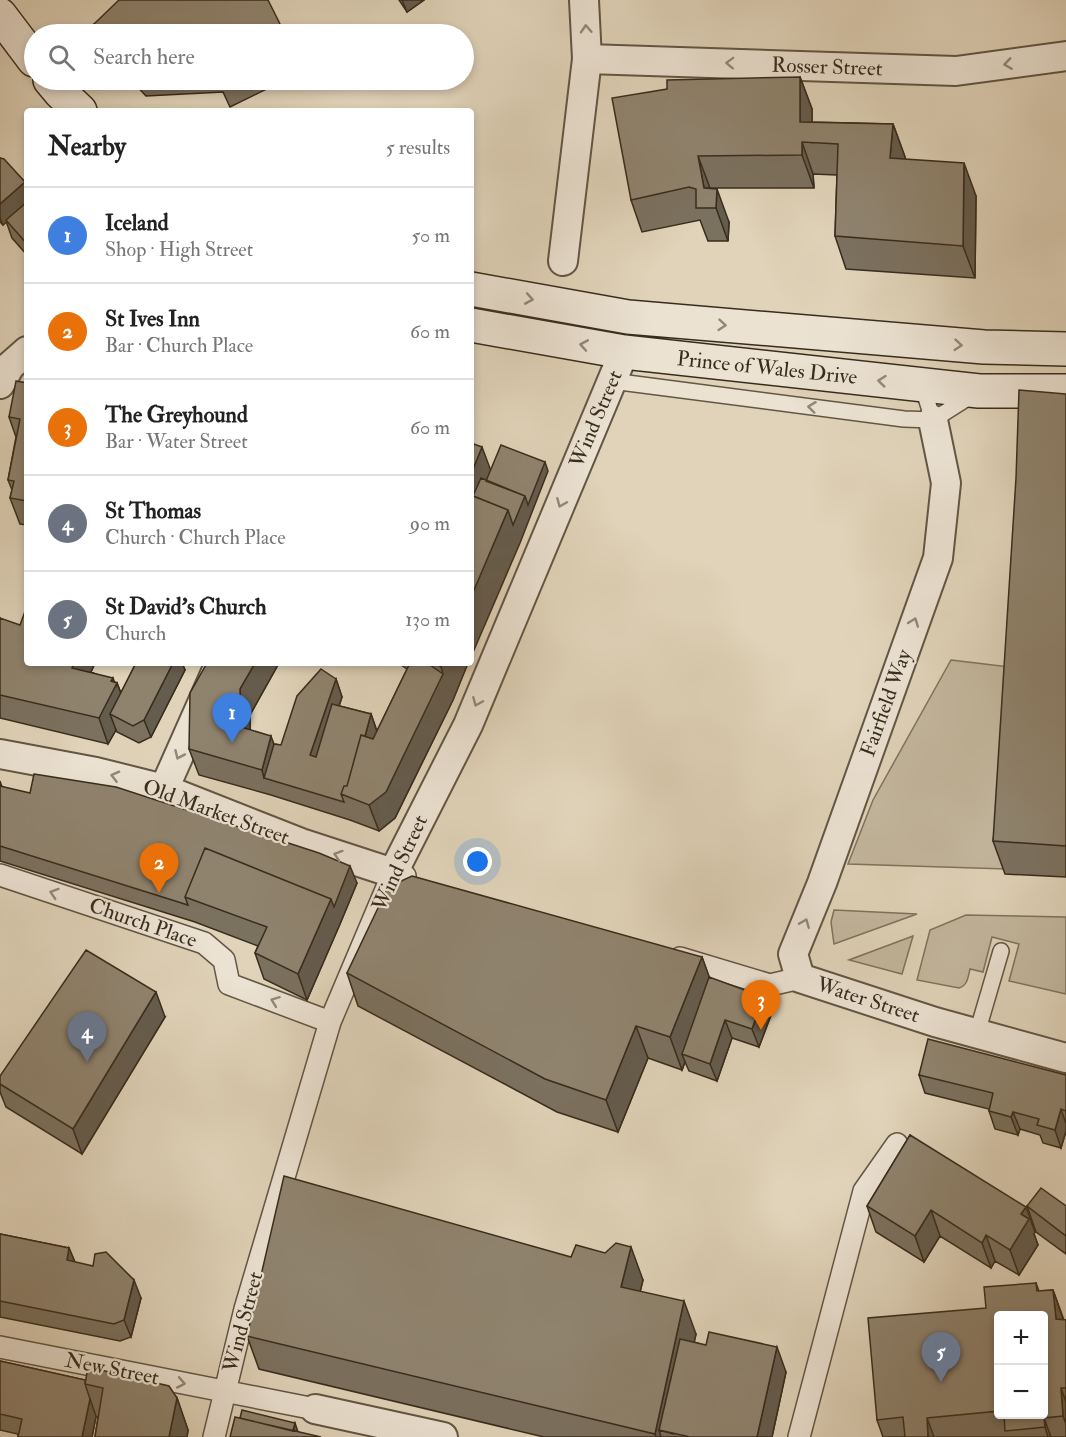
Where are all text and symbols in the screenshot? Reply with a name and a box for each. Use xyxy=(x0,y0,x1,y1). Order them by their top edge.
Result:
search box xyxy=(24,24,474,90)
one-way arrow xyxy=(579,25,592,34)
icon: search xyxy=(45,41,78,74)
text: Search here xyxy=(93,43,195,71)
street label: Rosser Street xyxy=(771,52,883,82)
one-way arrow xyxy=(725,57,734,70)
one-way arrow xyxy=(1003,57,1013,70)
text: Nearby xyxy=(48,131,126,163)
text: 5 results xyxy=(386,135,450,160)
text: Iceland xyxy=(105,209,169,237)
text: 1 xyxy=(64,223,71,248)
text: 50 m xyxy=(411,223,450,248)
text: Shop · High Street xyxy=(105,237,253,262)
one-way arrow xyxy=(524,293,533,305)
text: St Ives Inn xyxy=(105,305,200,333)
one-way arrow xyxy=(717,318,726,331)
text: 2 xyxy=(62,319,73,344)
text: 60 m xyxy=(410,319,450,344)
text: Bar · Church Place xyxy=(105,333,253,358)
one-way arrow xyxy=(953,338,962,351)
one-way arrow xyxy=(580,339,590,352)
street label: Prince of Wales Drive xyxy=(675,345,859,391)
street label: Wind Street xyxy=(563,366,629,473)
one-way arrow xyxy=(878,375,887,388)
text: The Greyhound xyxy=(105,401,248,429)
one-way arrow xyxy=(808,402,817,414)
text: 3 xyxy=(64,415,71,440)
text: 60 m xyxy=(410,415,450,440)
text: Bar · Water Street xyxy=(105,429,248,454)
text: St Thomas xyxy=(105,497,201,525)
one-way arrow xyxy=(556,497,568,508)
text: 4 xyxy=(62,511,73,536)
text: 90 m xyxy=(410,511,450,536)
text: Church · Church Place xyxy=(105,525,286,550)
text: St David's Church xyxy=(105,593,267,621)
text: 5 xyxy=(63,607,72,632)
text: 130 m xyxy=(405,607,450,632)
one-way arrow xyxy=(907,617,920,627)
text: Church xyxy=(105,621,166,646)
street label: Fairfield Way xyxy=(854,645,918,760)
pin: 1 xyxy=(212,694,252,743)
one-way arrow xyxy=(472,696,484,707)
one-way arrow xyxy=(175,748,187,759)
one-way arrow xyxy=(110,771,120,784)
street label: Old Market Street xyxy=(139,773,293,851)
street label: Wind Street xyxy=(366,810,434,916)
pin: 2 xyxy=(140,844,178,893)
your location xyxy=(463,847,492,876)
one-way arrow xyxy=(333,850,344,862)
one-way arrow xyxy=(49,888,60,900)
street label: Church Place xyxy=(86,892,201,954)
one-way arrow xyxy=(798,919,810,930)
street label: Water Street xyxy=(812,970,923,1029)
pin: 3 xyxy=(742,980,780,1030)
one-way arrow xyxy=(270,996,281,1008)
pin: 4 xyxy=(68,1012,106,1062)
street label: Wind Street xyxy=(216,1269,269,1376)
map controls xyxy=(994,1311,1048,1419)
button: + xyxy=(994,1311,1048,1365)
pin: 5 xyxy=(922,1332,960,1382)
street label: New Street xyxy=(63,1347,161,1391)
button: − xyxy=(994,1365,1048,1419)
one-way arrow xyxy=(176,1376,186,1389)

